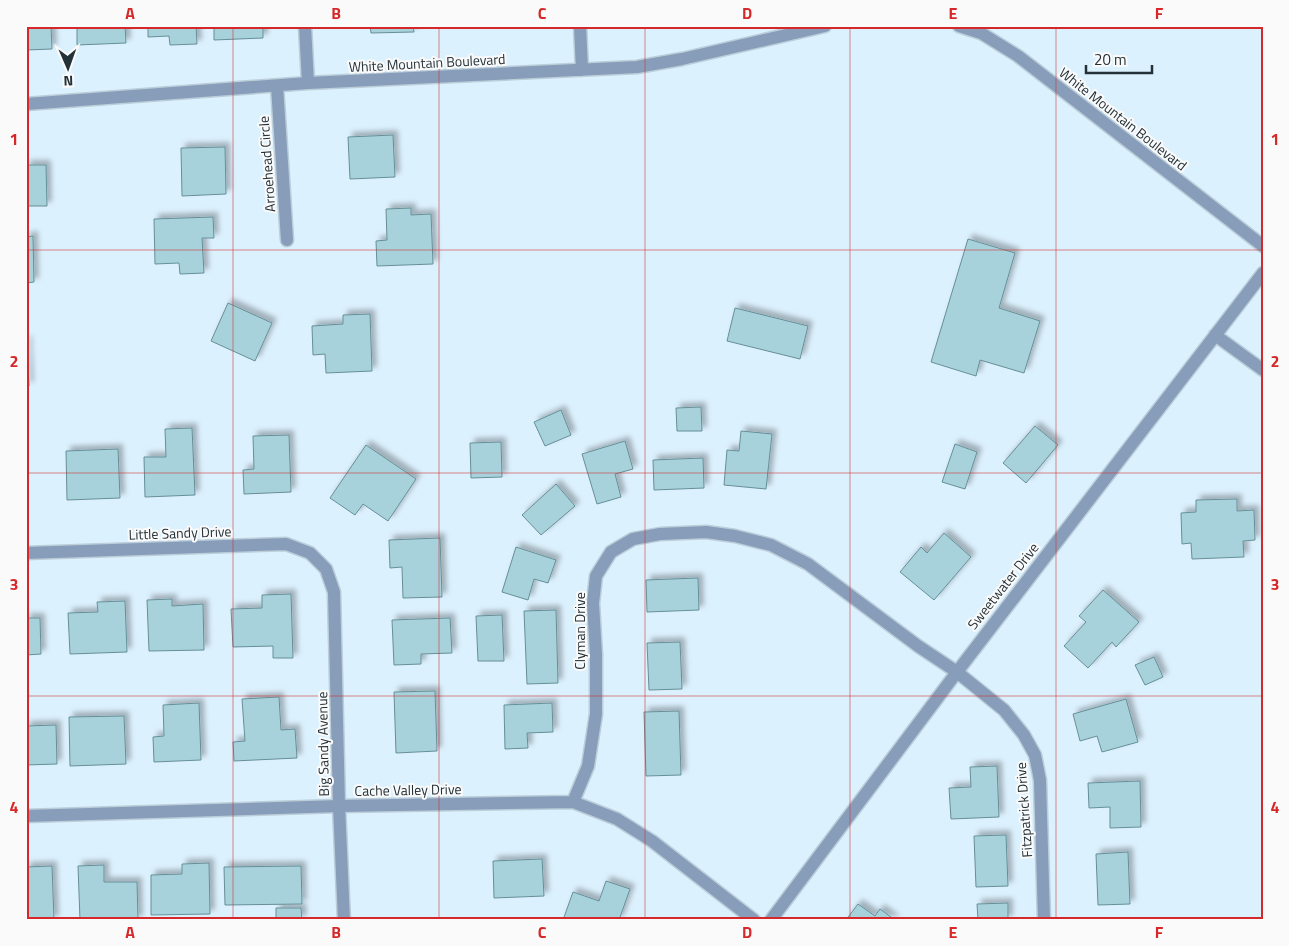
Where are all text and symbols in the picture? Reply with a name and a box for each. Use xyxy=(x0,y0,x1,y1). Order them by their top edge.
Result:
text: A xyxy=(125,1,135,25)
text: B xyxy=(331,1,341,25)
text: C xyxy=(538,1,547,25)
text: D xyxy=(742,1,752,25)
text: E xyxy=(949,1,958,25)
text: F xyxy=(1155,1,1164,25)
north arrow xyxy=(42,42,92,92)
scale bar xyxy=(1086,42,1153,74)
street label: White Mountain Boulevard xyxy=(348,48,506,77)
text: 20 m xyxy=(1094,48,1127,71)
street label: White Mountain Boulevard xyxy=(1055,62,1192,175)
text: N xyxy=(63,71,74,92)
street label: Arroehead Circle xyxy=(253,115,280,213)
text: 1 xyxy=(10,127,18,151)
text: 1 xyxy=(1271,127,1279,151)
text: 2 xyxy=(10,349,18,373)
text: 2 xyxy=(1271,349,1279,373)
street label: Little Sandy Drive xyxy=(128,520,232,545)
street label: Sweetwater Drive xyxy=(962,538,1043,634)
text: 3 xyxy=(10,572,18,596)
text: 3 xyxy=(1271,572,1279,596)
street label: Clyman Drive xyxy=(569,592,590,670)
street label: Big Sandy Avenue xyxy=(311,691,334,797)
street label: Fitzpatrick Drive xyxy=(1010,762,1037,858)
street label: Cache Valley Drive xyxy=(354,778,462,801)
text: 4 xyxy=(10,795,19,819)
text: 4 xyxy=(1271,795,1280,819)
text: A xyxy=(125,920,135,944)
text: B xyxy=(331,920,341,944)
text: C xyxy=(538,920,547,944)
text: D xyxy=(742,920,752,944)
text: E xyxy=(949,920,958,944)
text: F xyxy=(1155,920,1164,944)

